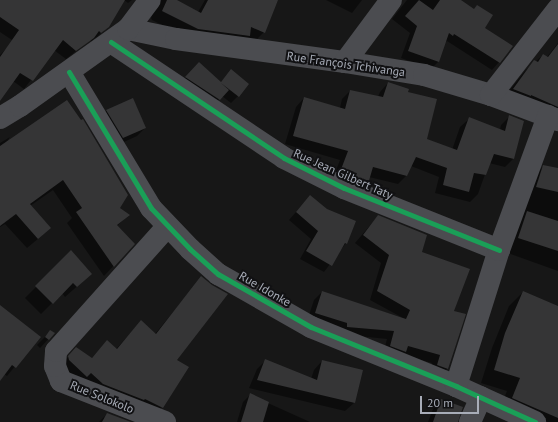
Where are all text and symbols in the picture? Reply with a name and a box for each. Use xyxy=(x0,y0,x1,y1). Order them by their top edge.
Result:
street label: Rue François Tchivanga xyxy=(286,49,406,79)
street label: Rue Jean Gilbert Taty xyxy=(291,146,395,202)
street label: Rue Idonke xyxy=(237,268,293,310)
street label: Rue Solokolo xyxy=(68,378,136,416)
scale bar xyxy=(422,388,481,414)
text: 20 m xyxy=(427,395,453,410)

